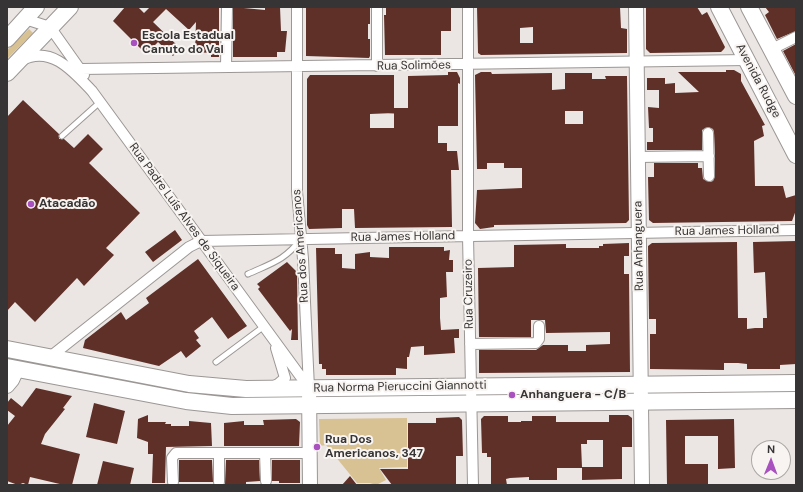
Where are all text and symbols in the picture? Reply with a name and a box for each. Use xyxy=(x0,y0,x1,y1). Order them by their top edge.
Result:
place label: Escola Estadual Canuto do Val xyxy=(142,29,234,57)
marker: Escola Estadual Canuto do Val xyxy=(129,38,139,48)
street label: Avenida Rudge xyxy=(732,41,784,121)
street label: Rua Solimões xyxy=(377,58,451,74)
street label: Rua Padre Luís Alves de Siqueira xyxy=(126,140,242,294)
street label: Rua dos Americanos xyxy=(290,189,312,303)
place label: Atacadão xyxy=(39,197,96,211)
marker: Atacadão xyxy=(26,199,36,209)
street label: Rua Anhanguera xyxy=(631,201,647,291)
street label: Rua James Holland xyxy=(675,223,779,239)
street label: Rua James Holland xyxy=(351,229,455,245)
street label: Rua Cruzeiro xyxy=(461,259,477,329)
street label: Rua Norma Pieruccini Giannotti xyxy=(313,378,487,396)
place label: Anhanguera - C/B xyxy=(520,388,626,402)
marker: Anhanguera - C/B xyxy=(507,390,517,400)
place label: Rua Dos Americanos, 347 xyxy=(325,433,423,461)
north arrow xyxy=(751,440,791,480)
marker: Rua Dos Americanos, 347 xyxy=(312,442,322,452)
text: N xyxy=(767,442,775,456)

